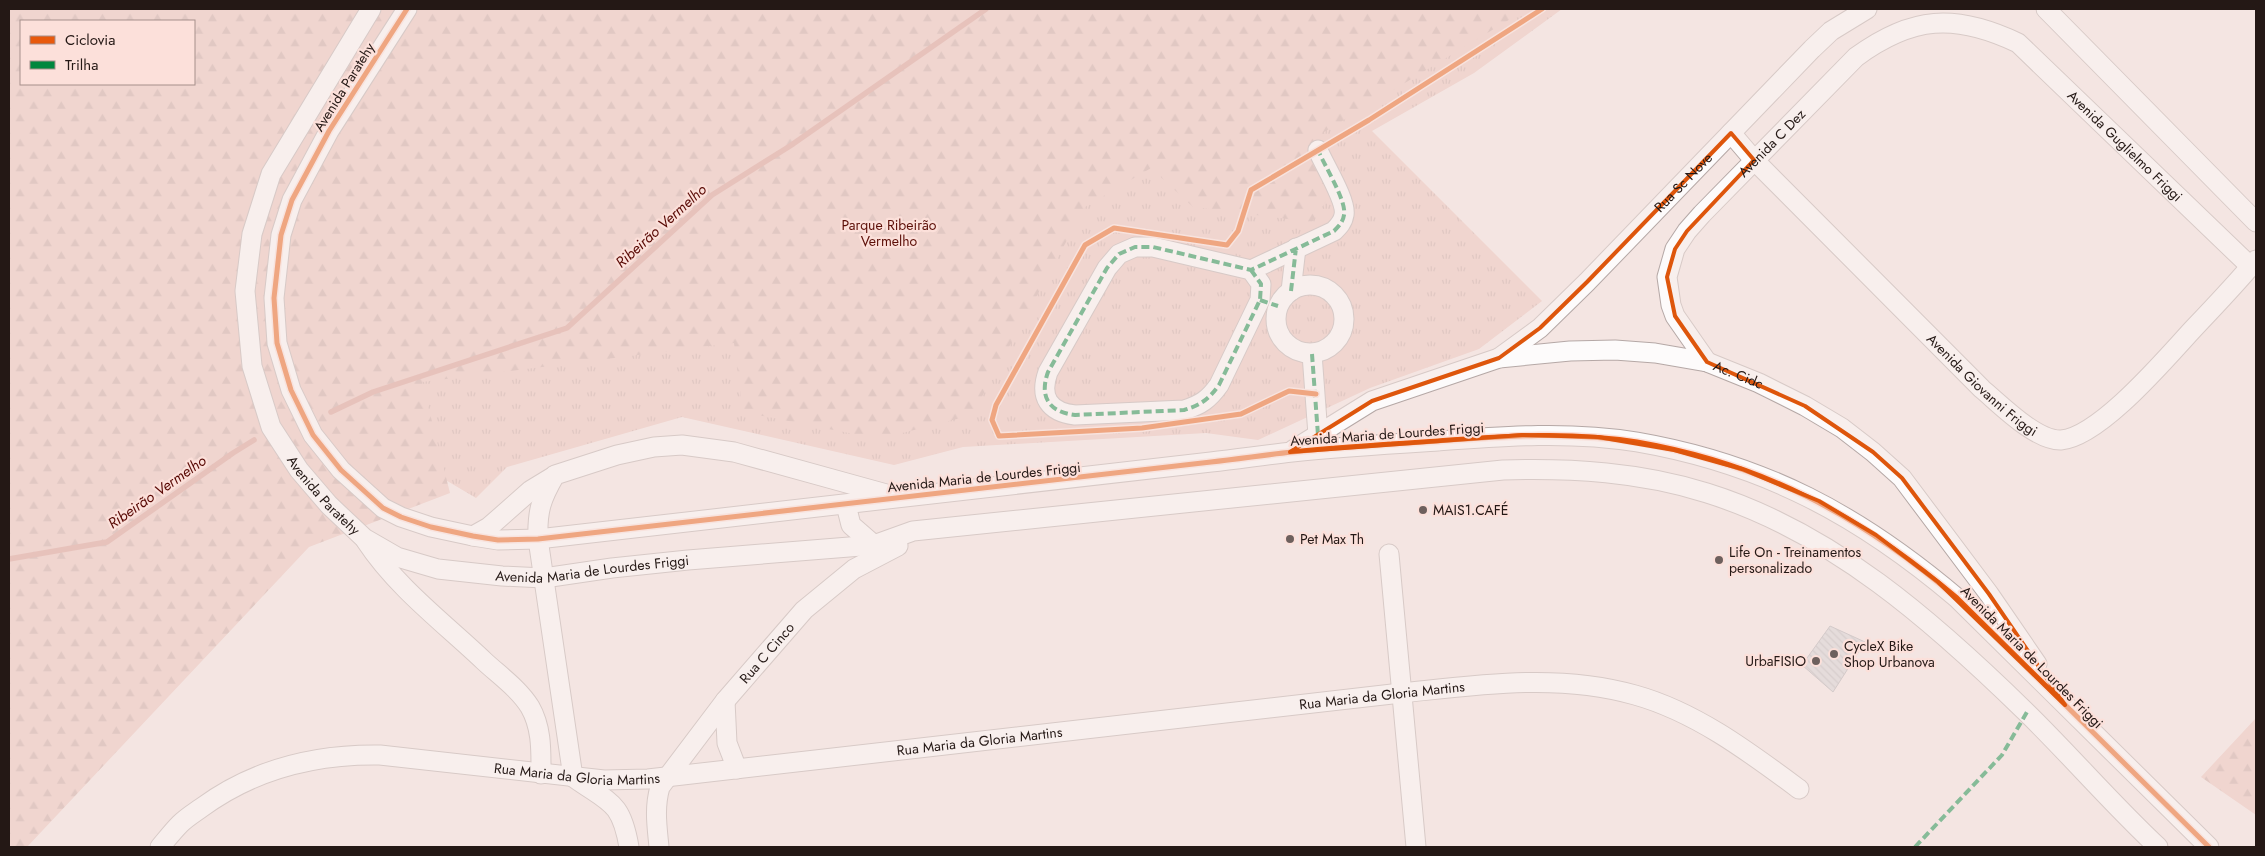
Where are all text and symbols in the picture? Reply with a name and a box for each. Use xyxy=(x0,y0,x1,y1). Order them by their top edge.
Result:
legend xyxy=(20,20,195,85)
text: Ciclovia xyxy=(65,29,115,51)
street label: Avenida Paratehy xyxy=(309,38,380,135)
text: Trilha xyxy=(65,54,98,76)
street label: Avenida Guglielmo Friggi xyxy=(2063,86,2187,206)
street label: Avenida C Dez xyxy=(1734,104,1810,181)
street label: Rua Sc Nove xyxy=(1650,148,1717,217)
water label: Ribeirão Vermelho xyxy=(611,179,711,273)
park label: Parque Ribeirão Vermelho xyxy=(842,215,937,251)
street label: Avenida Giovanni Friggi xyxy=(1922,329,2041,441)
street label: Ac. Cidc xyxy=(1710,356,1767,394)
street label: Avenida Maria de Lourdes Friggi xyxy=(1289,417,1485,451)
water label: Ribeirão Vermelho xyxy=(103,450,211,534)
street label: Avenida Paratehy xyxy=(282,452,365,540)
street label: Avenida Maria de Lourdes Friggi xyxy=(886,457,1082,497)
place label: MAIS1.CAFÉ xyxy=(1433,500,1509,520)
marker: MAIS1.CAFÉ xyxy=(1417,504,1429,516)
place label: Pet Max Th xyxy=(1300,529,1364,549)
marker: Pet Max Th xyxy=(1284,533,1296,545)
place label: Life On - Treinamentos personalizado xyxy=(1729,542,1862,578)
street label: Avenida Maria de Lourdes Friggi xyxy=(494,550,690,588)
marker: Life On - Treinamentos personalizado xyxy=(1713,554,1725,566)
street label: Avenida Maria de Lourdes Friggi xyxy=(1956,581,2108,733)
street label: Rua C Cinco xyxy=(735,618,799,688)
place label: CycleX Bike Shop Urbanova xyxy=(1844,636,1935,672)
marker: CycleX Bike Shop Urbanova xyxy=(1828,648,1840,660)
place label: UrbaFISIO xyxy=(1745,651,1806,671)
marker: UrbaFISIO xyxy=(1810,655,1822,667)
street label: Rua Maria da Gloria Martins xyxy=(1298,676,1466,715)
street label: Rua Maria da Gloria Martins xyxy=(896,722,1064,761)
street label: Rua Maria da Gloria Martins xyxy=(493,758,661,790)

